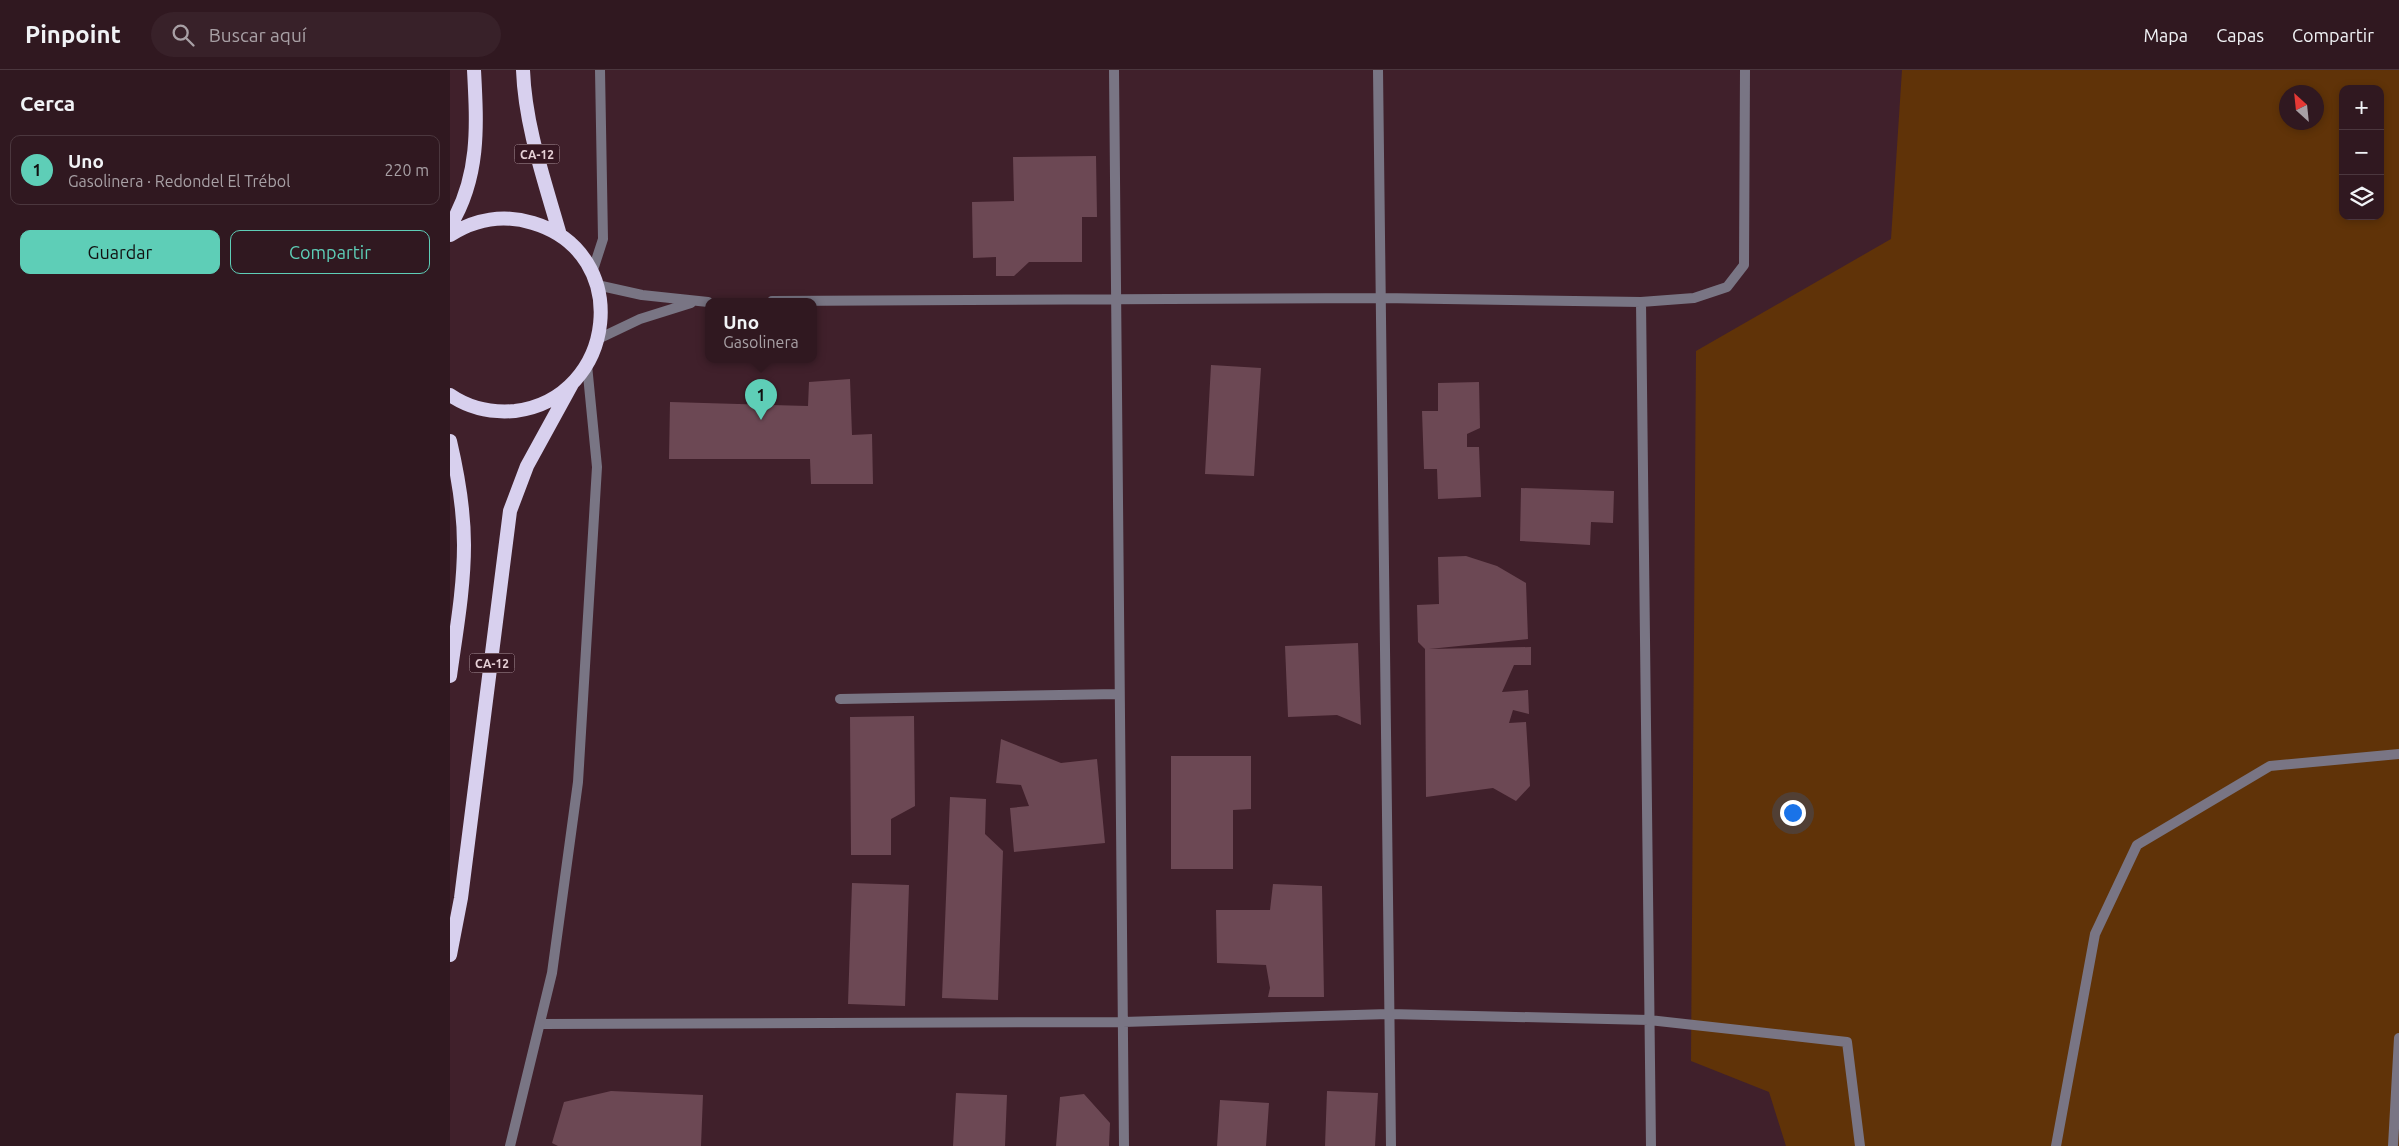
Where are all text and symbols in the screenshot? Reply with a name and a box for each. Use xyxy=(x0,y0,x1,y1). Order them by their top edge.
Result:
search box xyxy=(151,12,501,57)
text: Pinpoint xyxy=(25,21,121,48)
icon: search xyxy=(169,21,197,49)
text: Buscar aquí xyxy=(209,24,306,46)
text: Mapa xyxy=(2143,25,2188,45)
text: Capas xyxy=(2216,25,2264,45)
text: Compartir xyxy=(2292,25,2374,45)
north arrow xyxy=(2279,85,2324,130)
map controls xyxy=(2339,85,2384,220)
button: + xyxy=(2339,85,2384,130)
text: Cerca xyxy=(20,91,75,115)
button: − xyxy=(2339,130,2384,175)
road number: CA-12 xyxy=(514,144,560,164)
text: Uno xyxy=(68,150,104,172)
text: 1 xyxy=(32,161,42,179)
text: 220 m xyxy=(384,161,429,179)
text: Gasolinera · Redondel El Trébol xyxy=(68,172,290,190)
button: layers xyxy=(2339,175,2384,220)
button: Guardar xyxy=(20,230,220,274)
button: Compartir xyxy=(230,230,430,274)
popup xyxy=(705,298,817,363)
text: Uno xyxy=(723,311,759,333)
text: Gasolinera xyxy=(723,333,799,351)
pin: 1 xyxy=(745,379,777,420)
road number: CA-12 xyxy=(470,654,514,672)
your location xyxy=(1780,800,1806,826)

